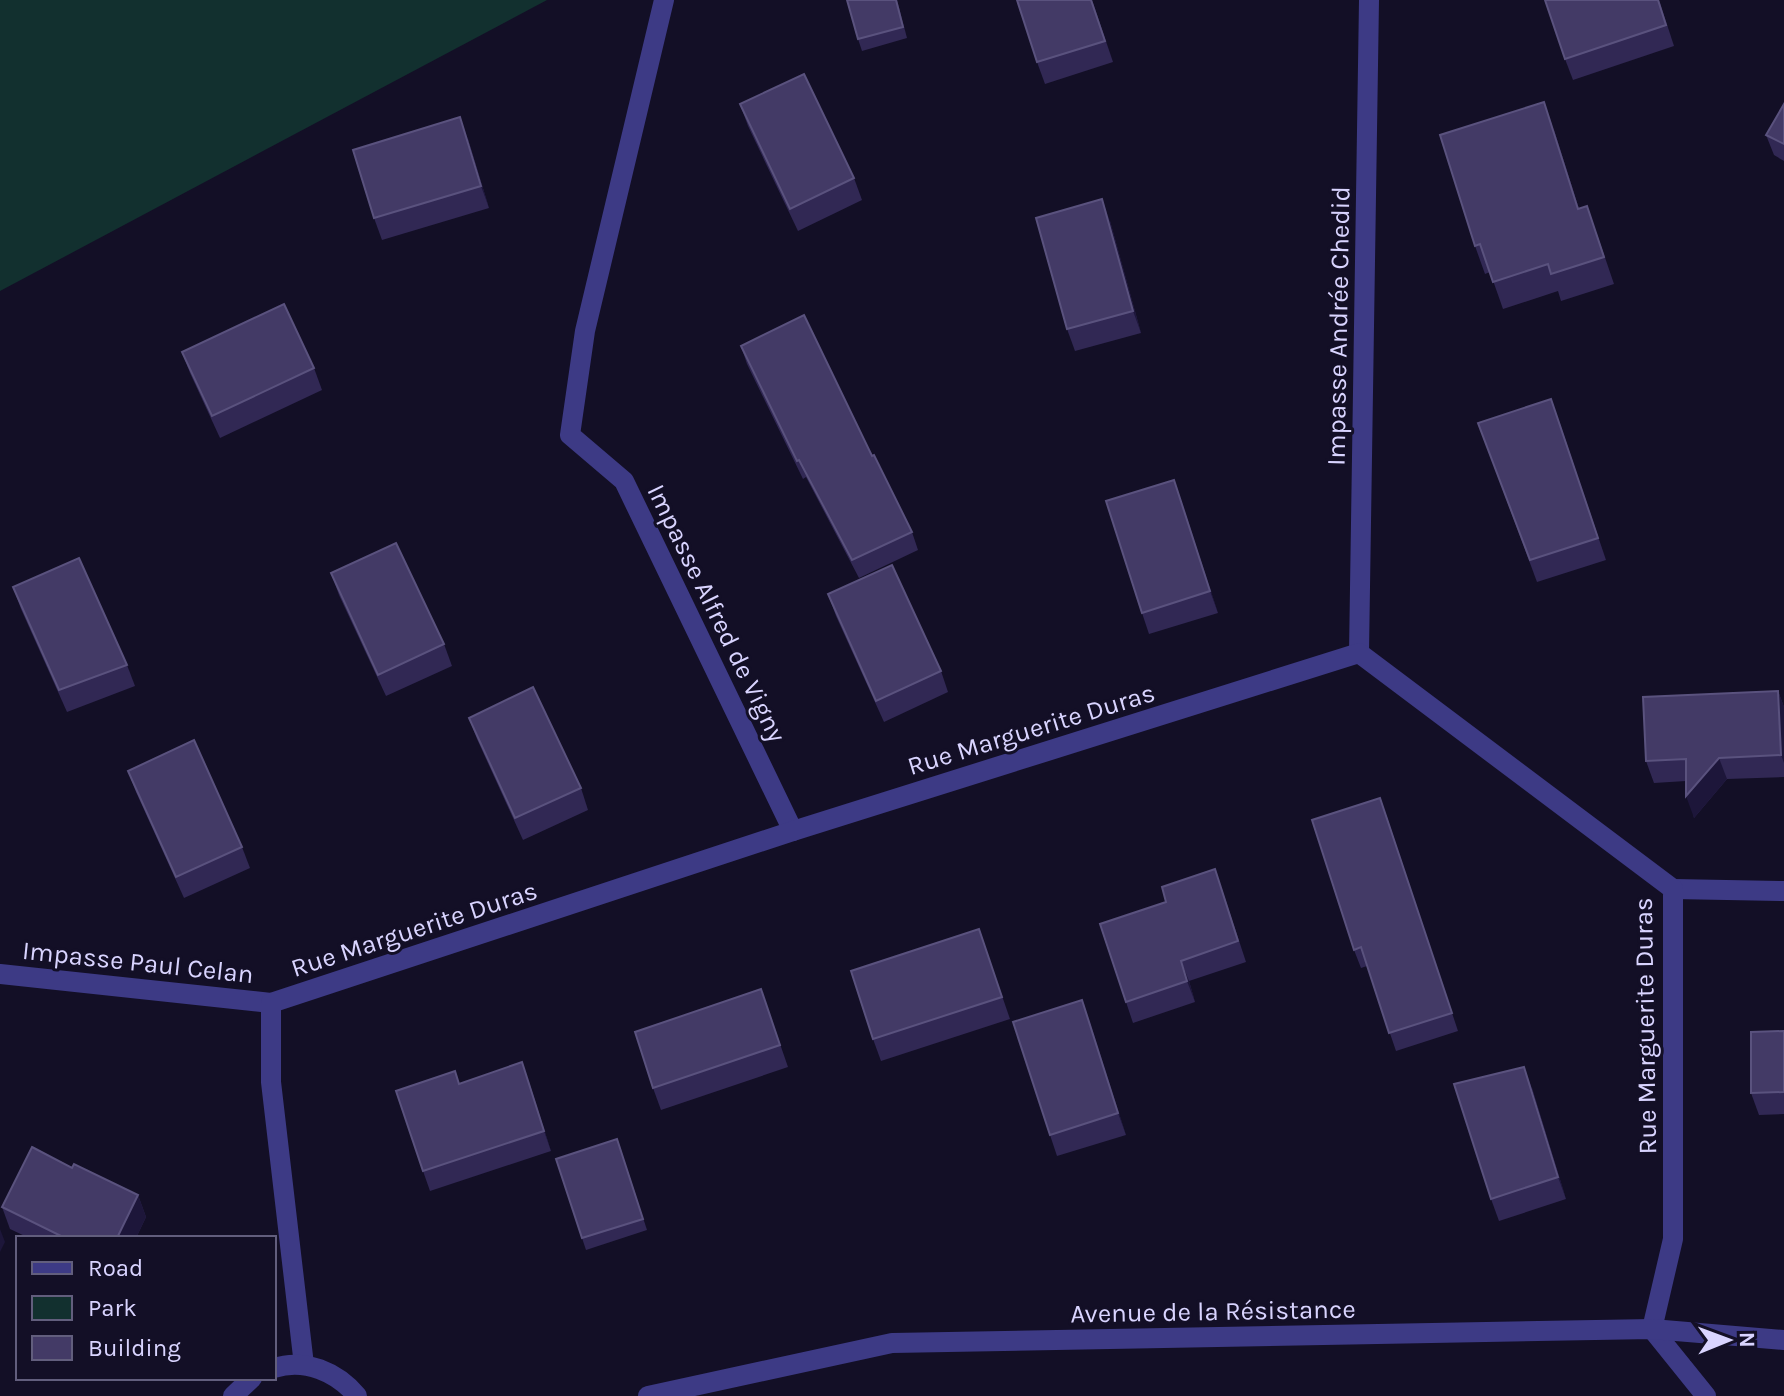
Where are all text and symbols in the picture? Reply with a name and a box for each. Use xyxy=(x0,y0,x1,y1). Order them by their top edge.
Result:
street label: Impasse Andrée Chedid xyxy=(1321,186,1356,466)
street label: Impasse Alfred de Vigny xyxy=(641,479,793,747)
street label: Rue Marguerite Duras xyxy=(904,677,1159,782)
street label: Rue Marguerite Duras xyxy=(287,875,541,984)
street label: Rue Marguerite Duras xyxy=(1628,897,1663,1155)
street label: Impasse Paul Celan xyxy=(21,935,255,990)
legend xyxy=(16,1236,276,1380)
text: Road xyxy=(88,1254,143,1282)
text: Park xyxy=(88,1294,137,1322)
street label: Avenue de la Résistance xyxy=(1070,1294,1356,1329)
north arrow xyxy=(1688,1300,1768,1380)
text: N xyxy=(1734,1332,1760,1348)
text: Building xyxy=(88,1334,181,1362)

